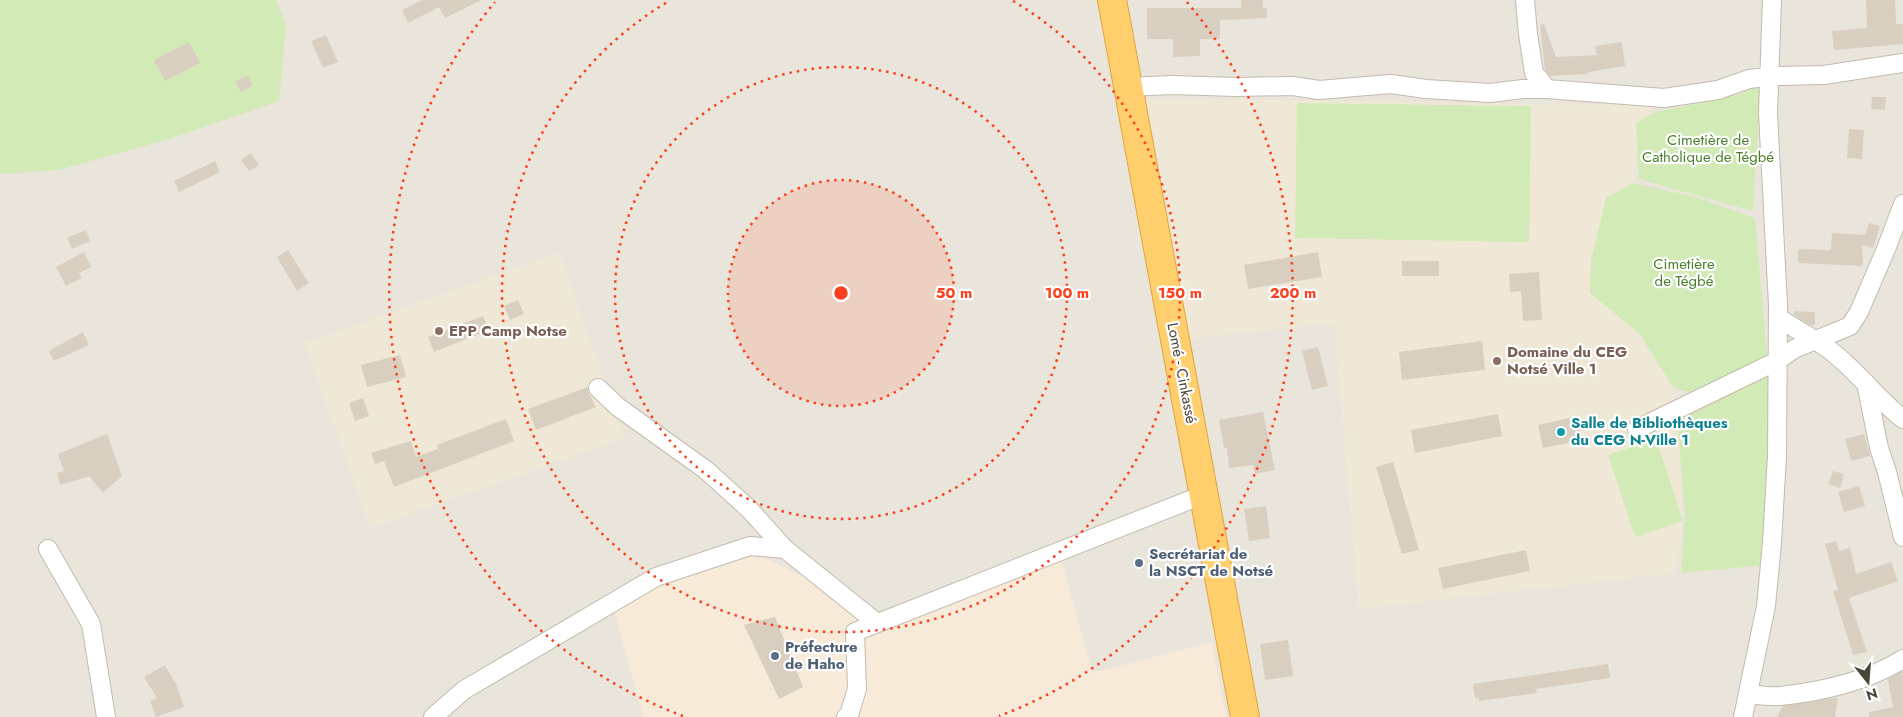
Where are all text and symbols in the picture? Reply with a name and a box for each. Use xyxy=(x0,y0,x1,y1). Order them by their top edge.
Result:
park label: Cimetière de Catholique de Tégbé xyxy=(1642,129,1774,168)
park label: Cimetière de Tégbé xyxy=(1653,253,1715,292)
text: 50 m xyxy=(936,282,972,304)
text: 100 m xyxy=(1045,282,1089,304)
text: 150 m xyxy=(1158,282,1202,304)
text: 200 m xyxy=(1270,282,1316,304)
centre of rings xyxy=(832,284,850,302)
place label: EPP Camp Notse xyxy=(449,320,567,342)
street label: Lomé - Cinkassé xyxy=(1161,321,1203,426)
marker: EPP Camp Notse xyxy=(433,325,445,337)
place label: Domaine du CEG Notsé Ville 1 xyxy=(1507,341,1627,380)
marker: Domaine du CEG Notsé Ville 1 xyxy=(1491,355,1503,367)
place label: Salle de Bibliothèques du CEG N-Ville 1 xyxy=(1571,412,1728,451)
marker: Salle de Bibliothèques du CEG N-Ville 1 xyxy=(1555,426,1567,438)
place label: Secrétariat de la NSCT de Notsé xyxy=(1149,543,1274,582)
marker: Secrétariat de la NSCT de Notsé xyxy=(1133,557,1145,569)
place label: Préfecture de Haho xyxy=(785,636,858,675)
marker: Préfecture de Haho xyxy=(769,650,781,662)
north arrow xyxy=(1843,657,1893,707)
text: N xyxy=(1864,683,1880,706)

